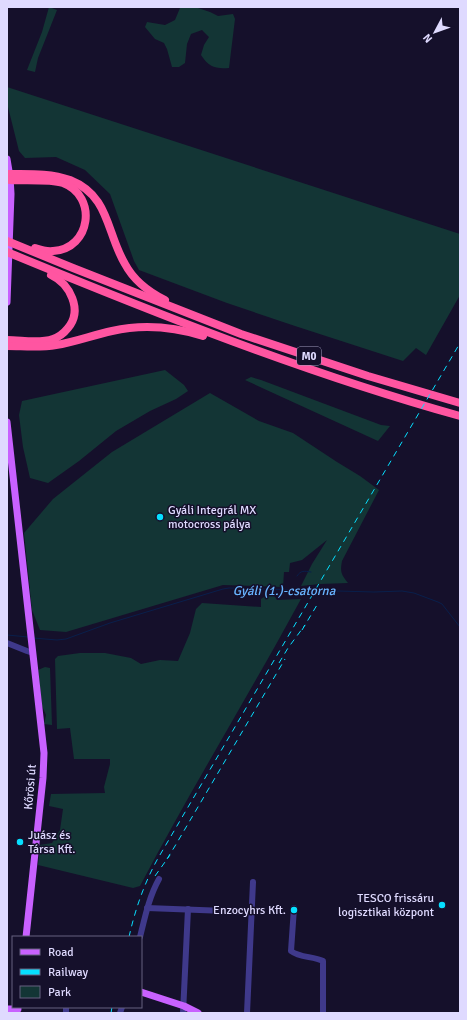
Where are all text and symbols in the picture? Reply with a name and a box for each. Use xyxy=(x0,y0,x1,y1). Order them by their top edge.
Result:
north arrow xyxy=(415,12,455,52)
text: N xyxy=(420,31,435,45)
road number: M0 xyxy=(297,347,321,365)
place label: Gyáli Integrál MX motocross pálya xyxy=(168,503,256,532)
marker: Gyáli Integrál MX motocross pálya xyxy=(155,512,165,522)
water label: Gyáli (1.)-csatorna xyxy=(233,583,336,599)
street label: Kőrösi út xyxy=(21,764,40,810)
place label: Juász és Társa Kft. xyxy=(28,828,76,857)
marker: Juász és Társa Kft. xyxy=(15,837,25,847)
place label: TESCO frissáru logisztikai központ xyxy=(338,891,434,920)
marker: TESCO frissáru logisztikai központ xyxy=(437,900,447,910)
place label: Enzocyhrs Kft. xyxy=(213,903,286,918)
marker: Enzocyhrs Kft. xyxy=(289,905,299,915)
legend xyxy=(12,936,142,1008)
text: Road xyxy=(48,945,74,960)
text: Railway xyxy=(48,965,88,980)
text: Park xyxy=(48,985,71,1000)

